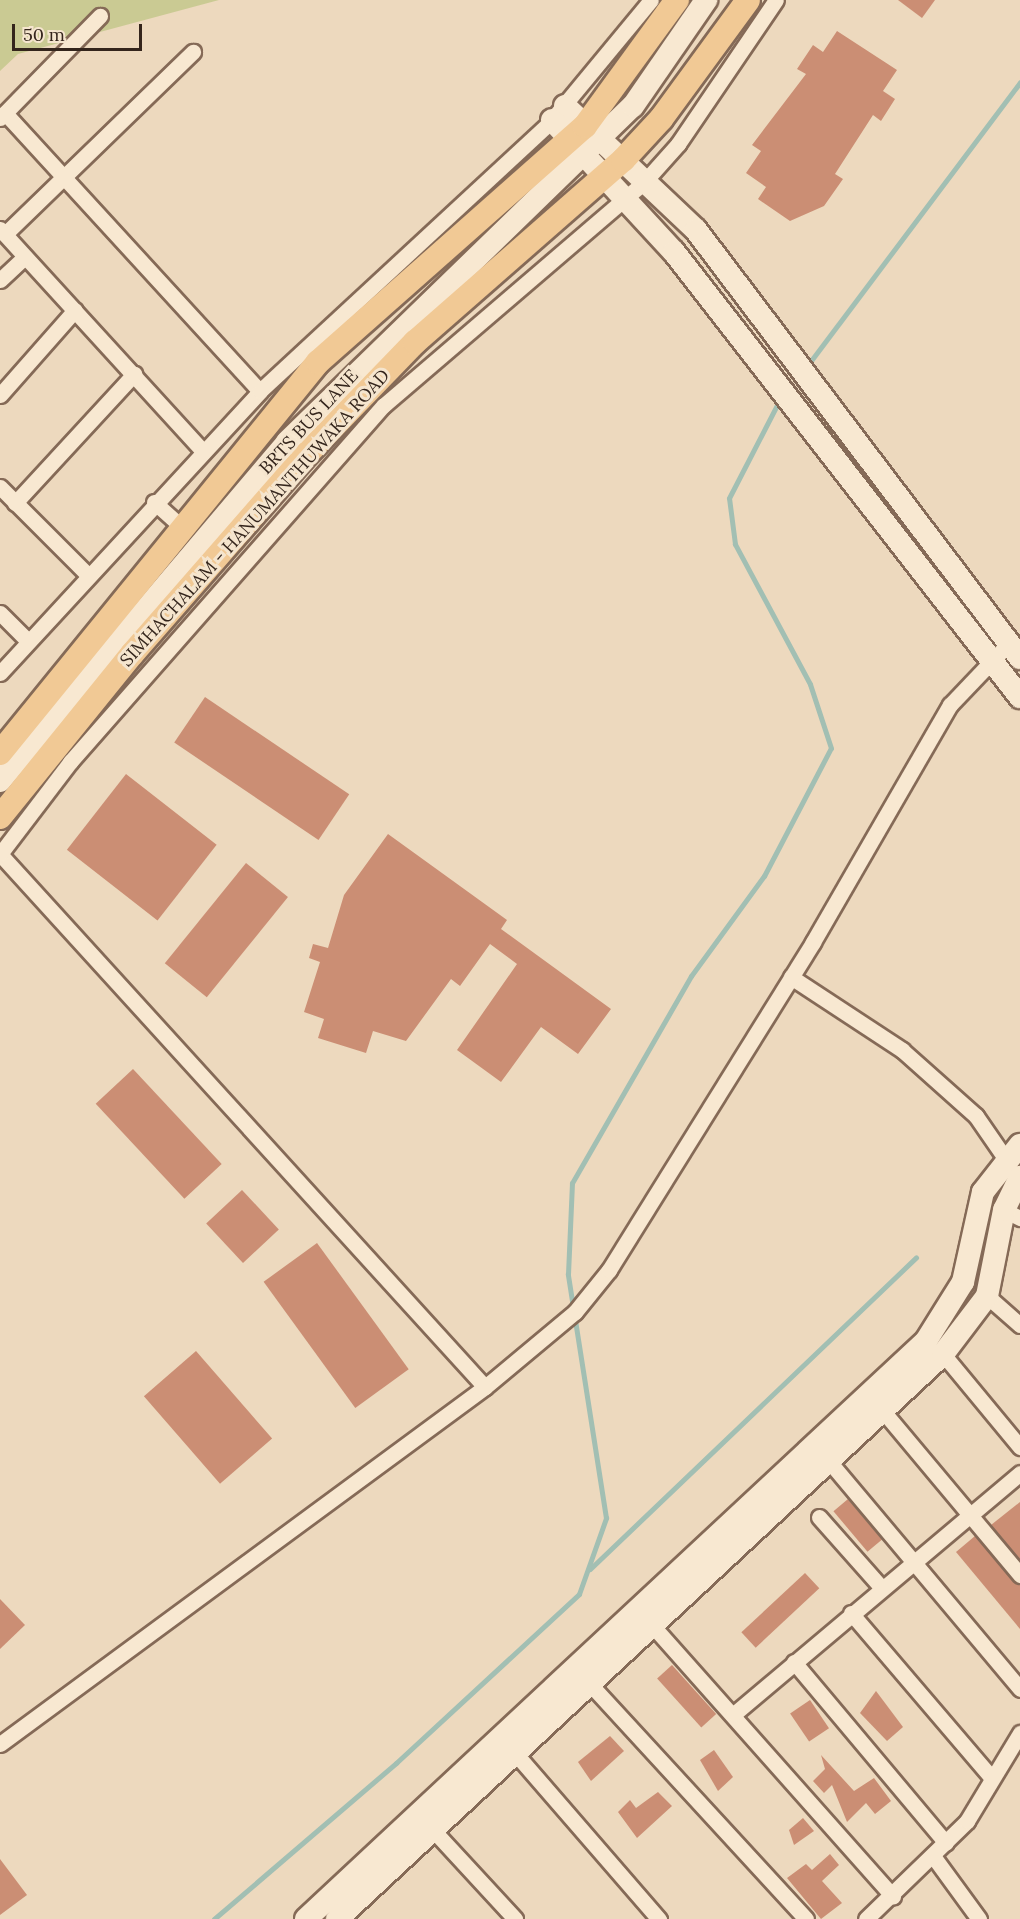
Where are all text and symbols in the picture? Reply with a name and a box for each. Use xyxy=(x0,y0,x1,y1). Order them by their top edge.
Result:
scale bar xyxy=(15,12,146,50)
text: 50 m xyxy=(23,23,65,46)
street label: SIMHACHALAM - HANUMANTHUWAKA ROAD xyxy=(116,365,394,671)
street label: BRTS BUS LANE xyxy=(255,365,363,479)

